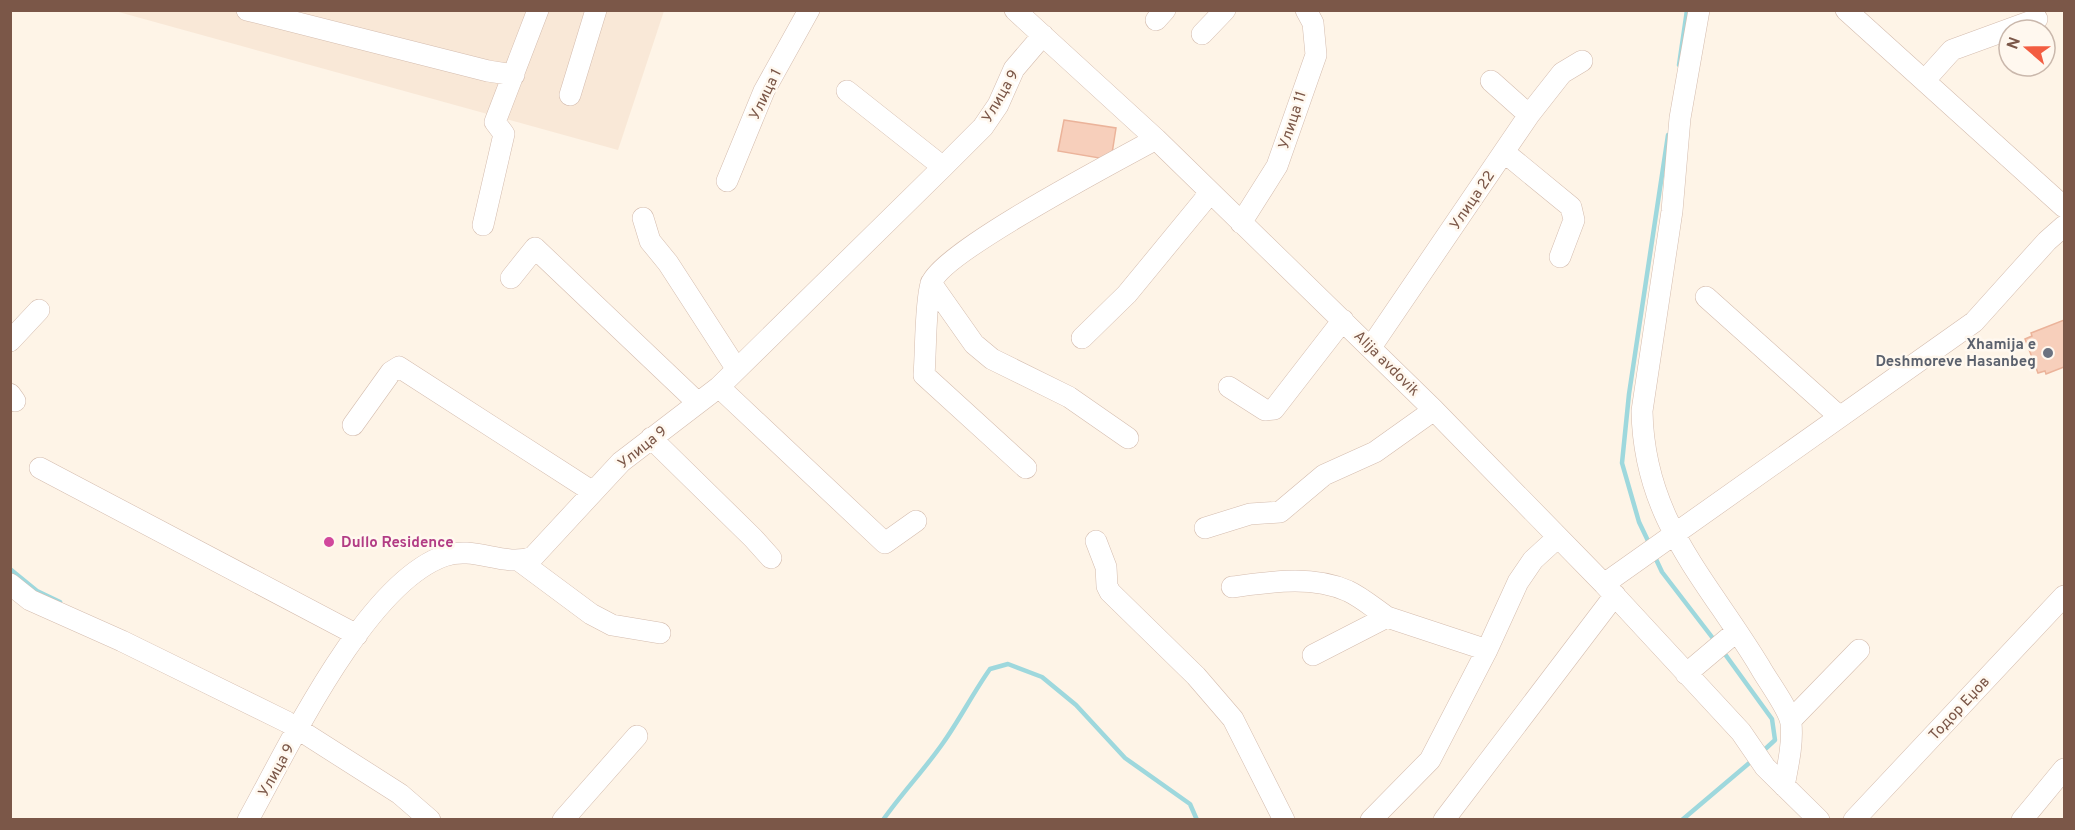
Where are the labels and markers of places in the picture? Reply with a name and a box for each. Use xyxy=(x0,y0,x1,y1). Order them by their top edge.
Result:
place label: Xhamija e Deshmoreve Hasanbeg xyxy=(1875,336,2036,372)
marker: Xhamija e Deshmoreve Hasanbeg xyxy=(2041,346,2055,360)
place label: Dullo Residence xyxy=(341,534,454,553)
marker: Dullo Residence xyxy=(322,535,336,549)

